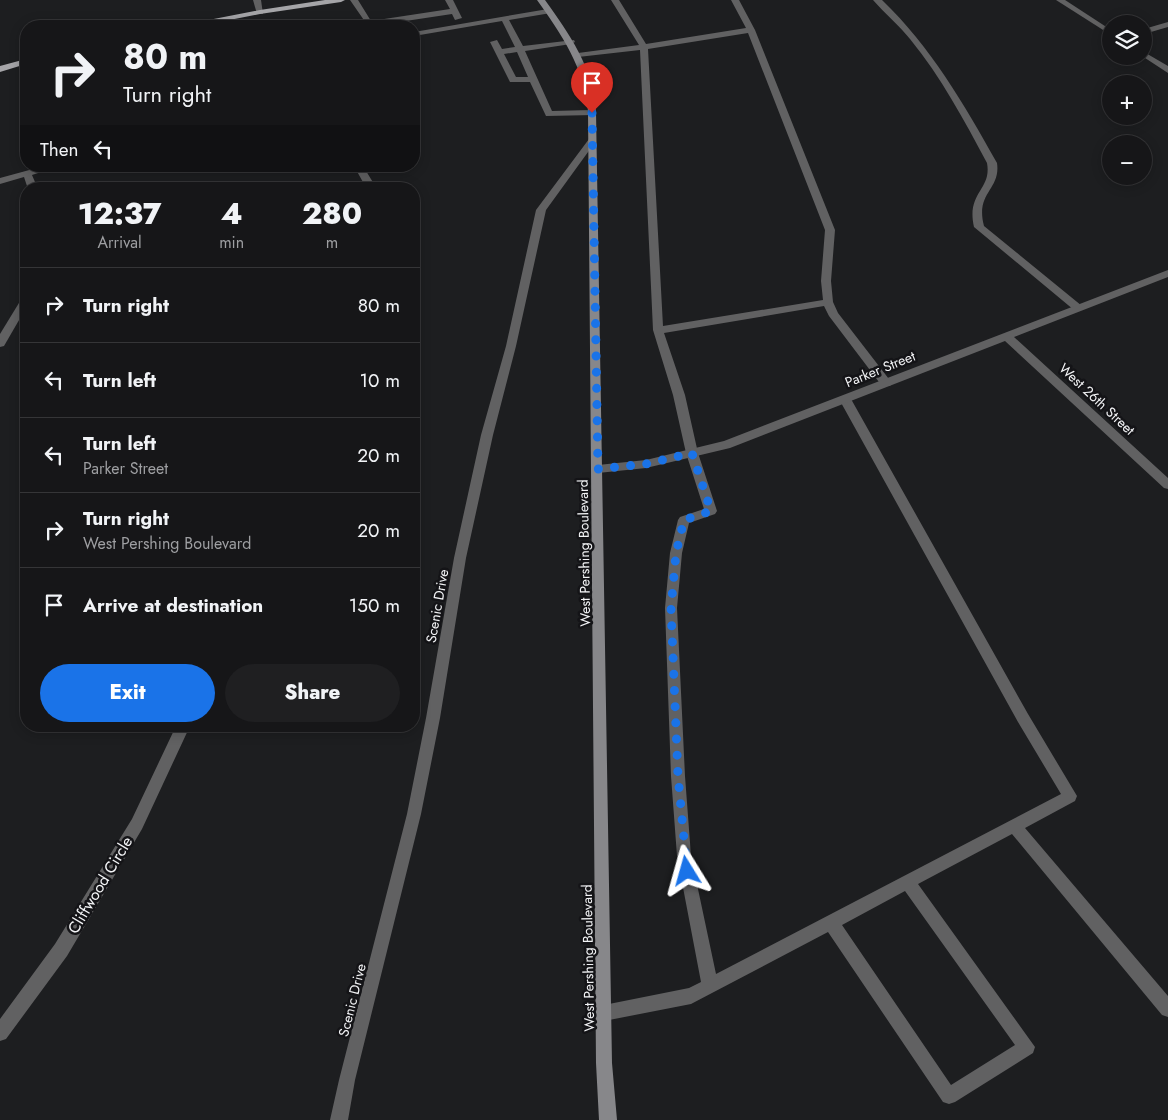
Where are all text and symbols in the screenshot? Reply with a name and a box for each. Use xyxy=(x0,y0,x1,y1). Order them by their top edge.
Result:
map controls xyxy=(1102,15,1152,185)
button: layers xyxy=(1102,15,1152,65)
text: 80 m xyxy=(123,32,207,82)
icon: right xyxy=(40,40,105,105)
pin xyxy=(571,62,613,113)
icon: arrive xyxy=(578,69,606,97)
button: + xyxy=(1102,75,1152,125)
text: Turn right xyxy=(123,78,211,110)
icon: left xyxy=(89,135,117,163)
button: − xyxy=(1102,135,1152,185)
text: Then xyxy=(40,136,79,163)
text: 12:37 xyxy=(78,192,161,235)
text: 4 xyxy=(221,192,243,235)
text: 280 xyxy=(302,192,362,235)
text: Arrival xyxy=(98,231,142,254)
text: min xyxy=(219,231,244,254)
text: m xyxy=(326,231,338,254)
icon: right xyxy=(40,291,68,319)
text: Turn right xyxy=(83,292,169,319)
text: 80 m xyxy=(358,292,400,319)
street label: Parker Street xyxy=(842,346,919,392)
street label: West 26th Street xyxy=(1055,358,1140,440)
icon: left xyxy=(40,366,68,394)
text: Turn left xyxy=(83,367,156,394)
text: 10 m xyxy=(360,367,400,394)
text: Turn left xyxy=(83,430,156,457)
icon: left xyxy=(40,441,68,469)
text: 20 m xyxy=(357,442,400,469)
text: Parker Street xyxy=(83,457,168,480)
street label: West Pershing Boulevard xyxy=(573,479,595,627)
text: Turn right xyxy=(83,505,169,532)
icon: right xyxy=(40,516,68,544)
text: 20 m xyxy=(357,517,400,544)
text: West Pershing Boulevard xyxy=(83,532,251,555)
street label: Scenic Drive xyxy=(421,568,453,644)
icon: arrive xyxy=(40,591,68,619)
text: Arrive at destination xyxy=(83,592,263,619)
text: 150 m xyxy=(349,592,400,619)
button: Exit xyxy=(40,664,215,722)
button: Share xyxy=(225,664,400,722)
street label: Cliffwood Circle xyxy=(62,832,138,938)
position arrow xyxy=(660,844,712,896)
street label: West Pershing Boulevard xyxy=(577,884,599,1032)
street label: Scenic Drive xyxy=(333,961,371,1039)

